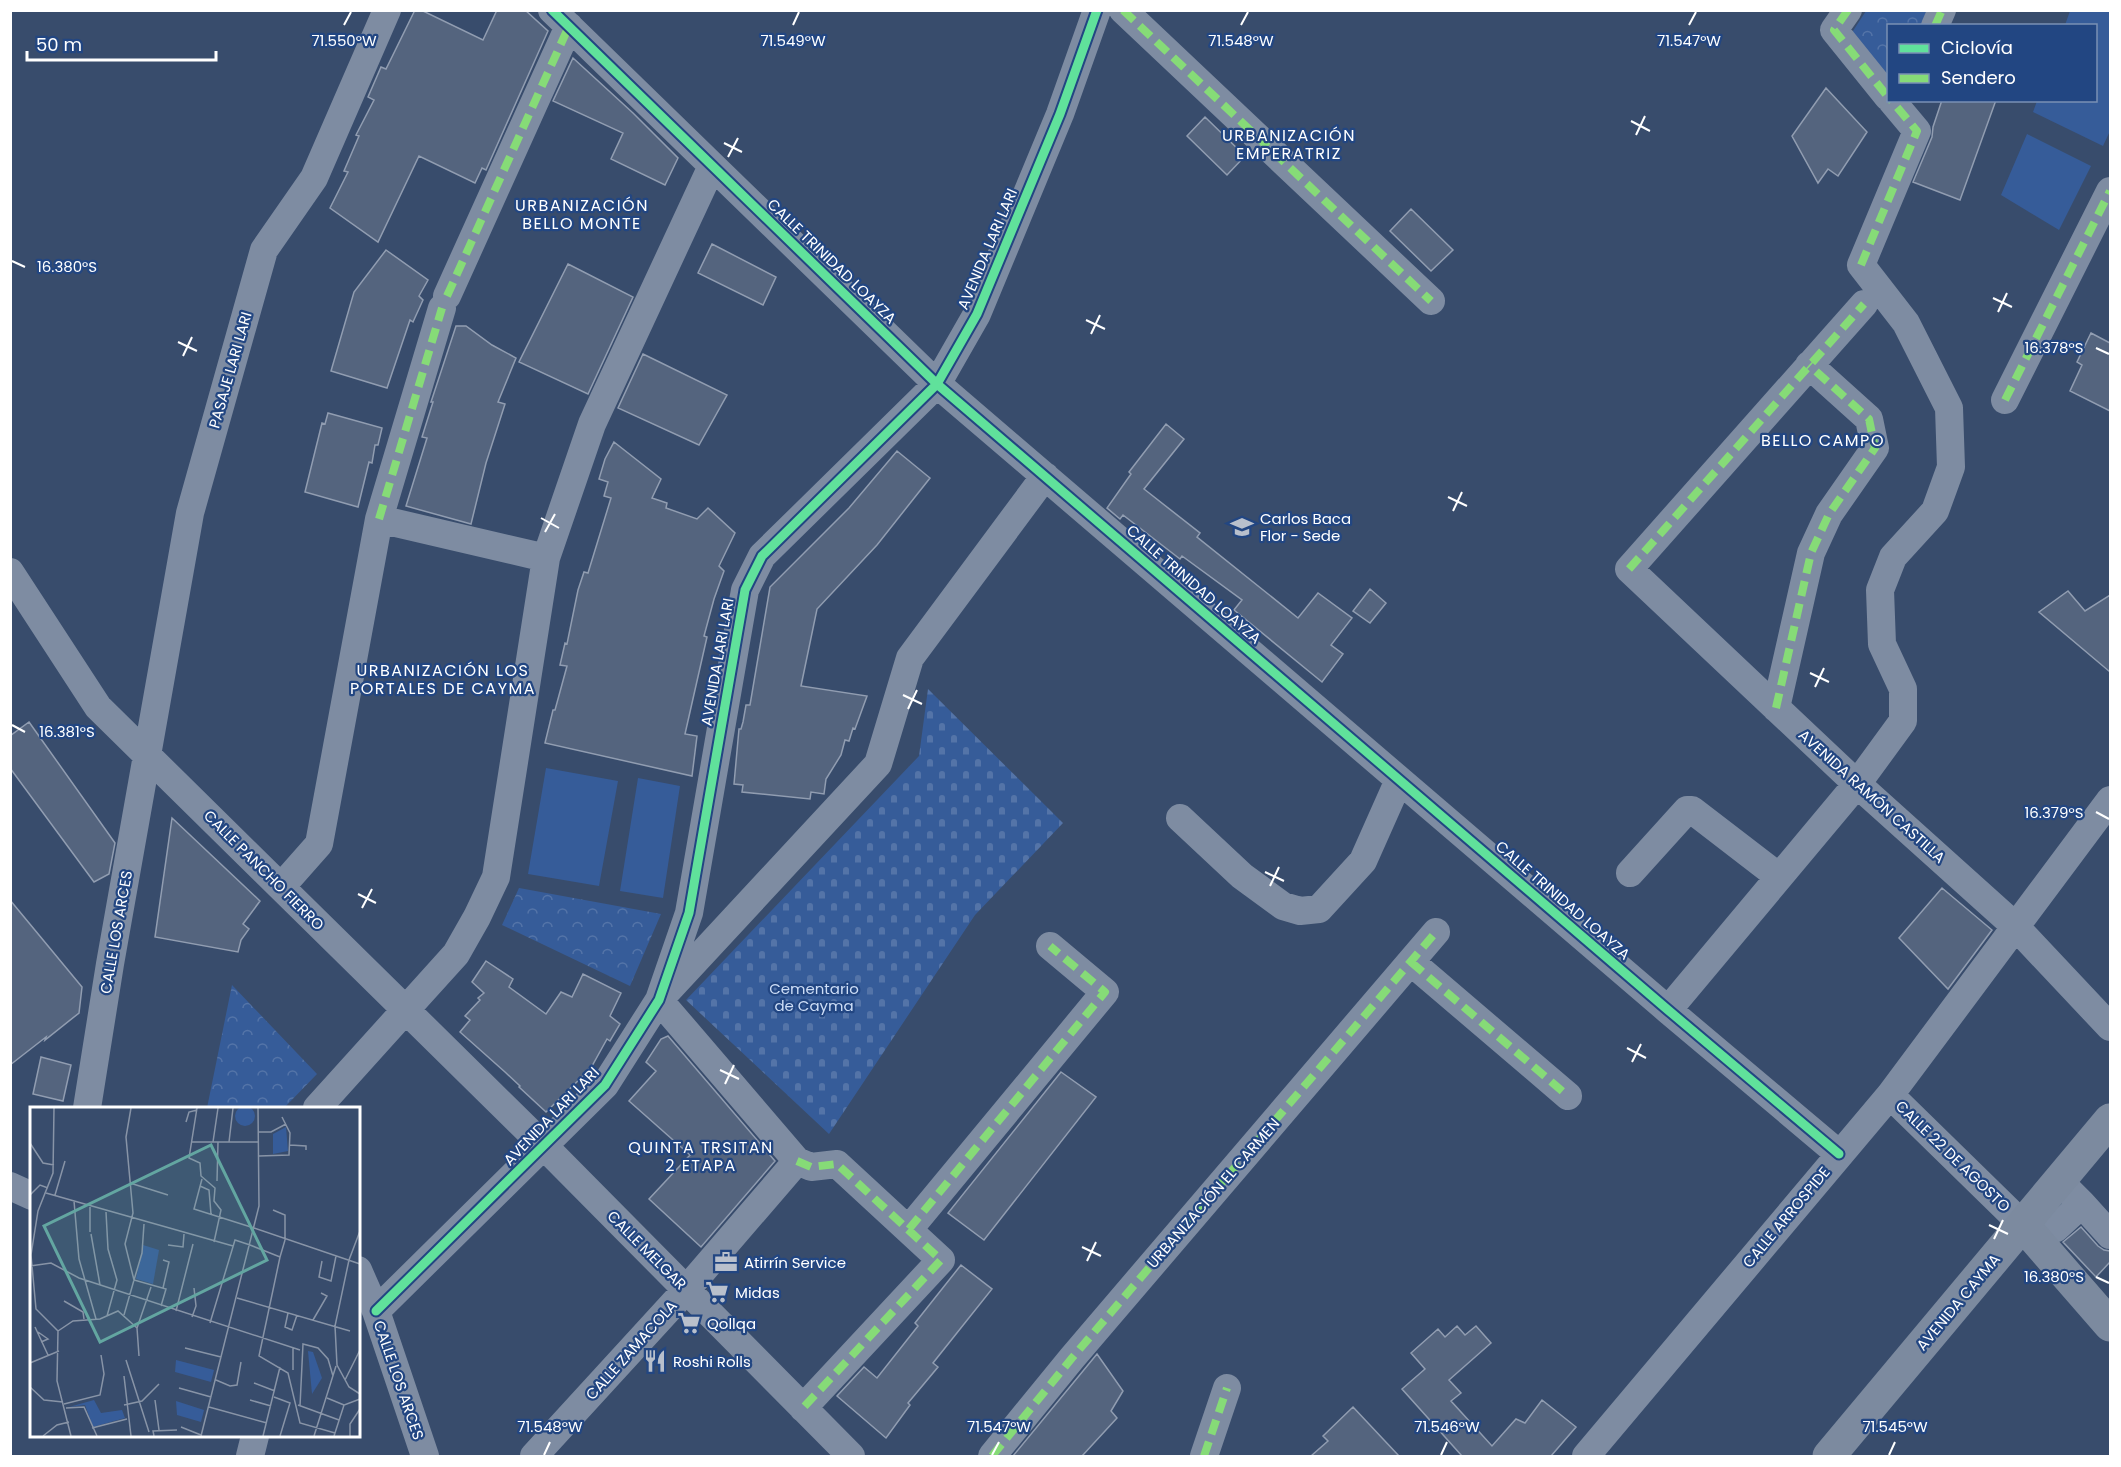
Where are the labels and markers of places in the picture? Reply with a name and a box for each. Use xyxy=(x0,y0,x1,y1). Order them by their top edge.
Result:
place label: Carlos Baca Flor - Sede xyxy=(1260,508,1351,546)
school or university icon: Carlos Baca Flor - Sede xyxy=(1229,514,1255,540)
office icon: Atirrín Service xyxy=(713,1249,739,1275)
place label: Atirrín Service xyxy=(744,1252,846,1273)
supermarket icon: Midas xyxy=(704,1279,730,1305)
place label: Midas xyxy=(735,1282,780,1303)
supermarket icon: Qollqa xyxy=(676,1310,702,1336)
place label: Qollqa xyxy=(707,1313,756,1334)
restaurant icon: Roshi Rolls xyxy=(642,1348,668,1374)
place label: Roshi Rolls xyxy=(673,1351,751,1372)

